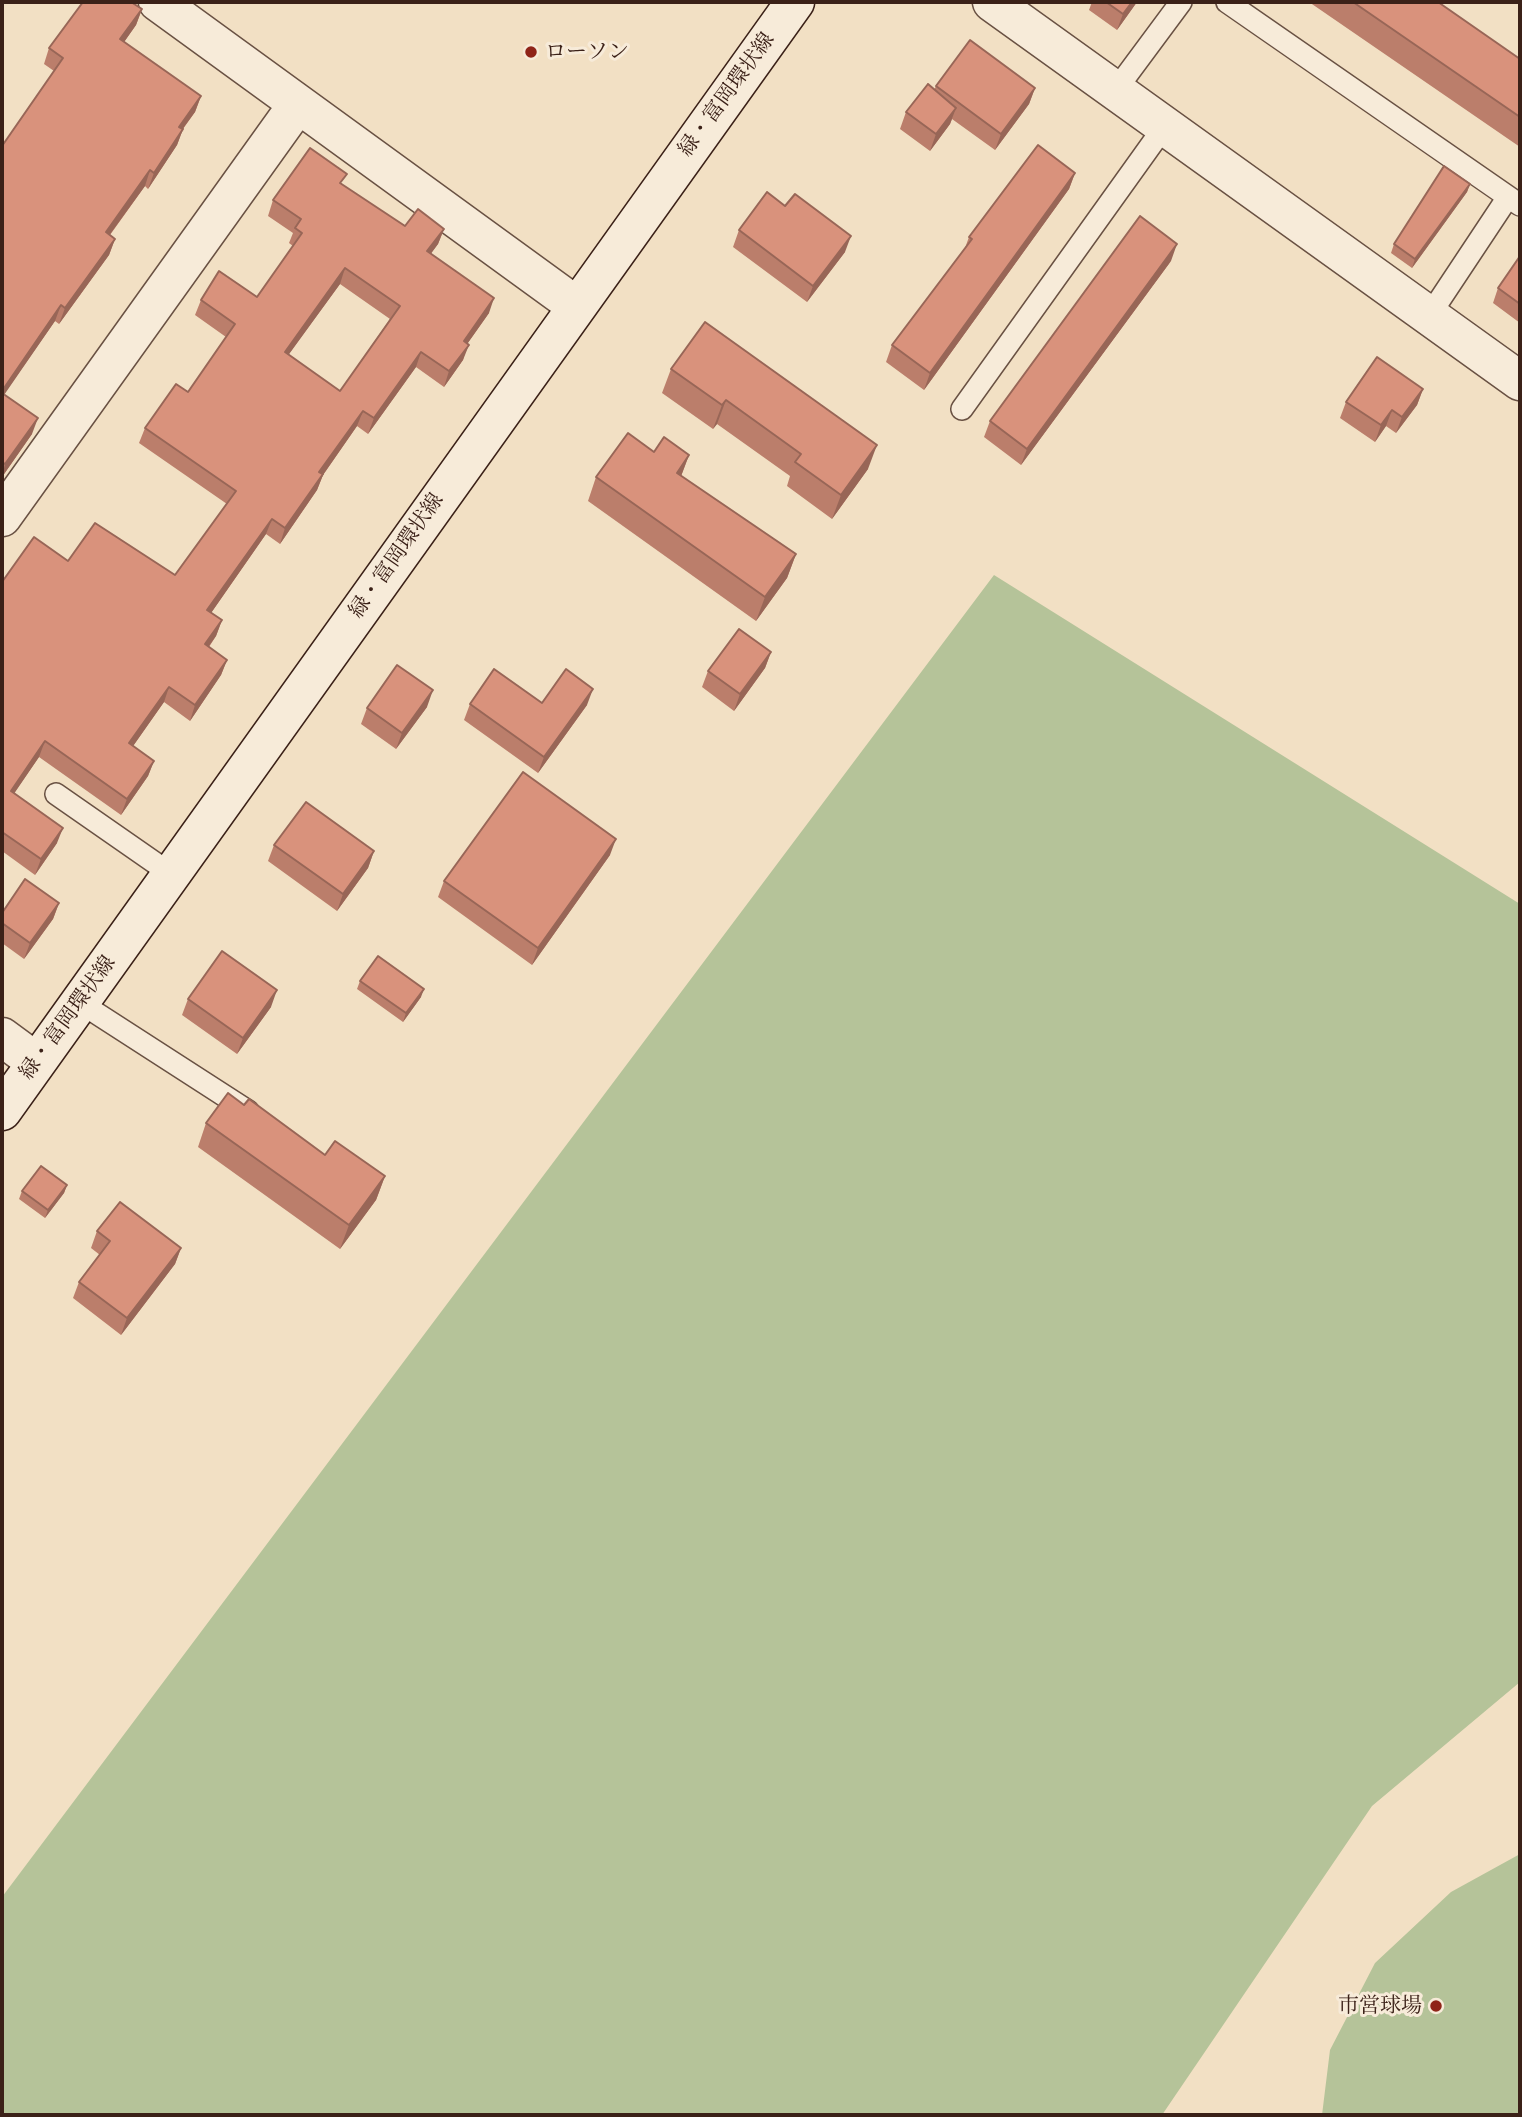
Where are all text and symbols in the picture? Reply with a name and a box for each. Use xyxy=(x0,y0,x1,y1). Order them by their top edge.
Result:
street label: 緑・富岡環状線 xyxy=(674,28,780,162)
place label: ローソン xyxy=(545,39,629,65)
marker: ローソン xyxy=(523,44,539,60)
street label: 緑・富岡環状線 xyxy=(345,489,449,623)
street label: 緑・富岡環状線 xyxy=(15,951,121,1085)
place label: 市営球場 xyxy=(1338,1993,1422,2019)
marker: 市営球場 xyxy=(1428,1998,1444,2014)

